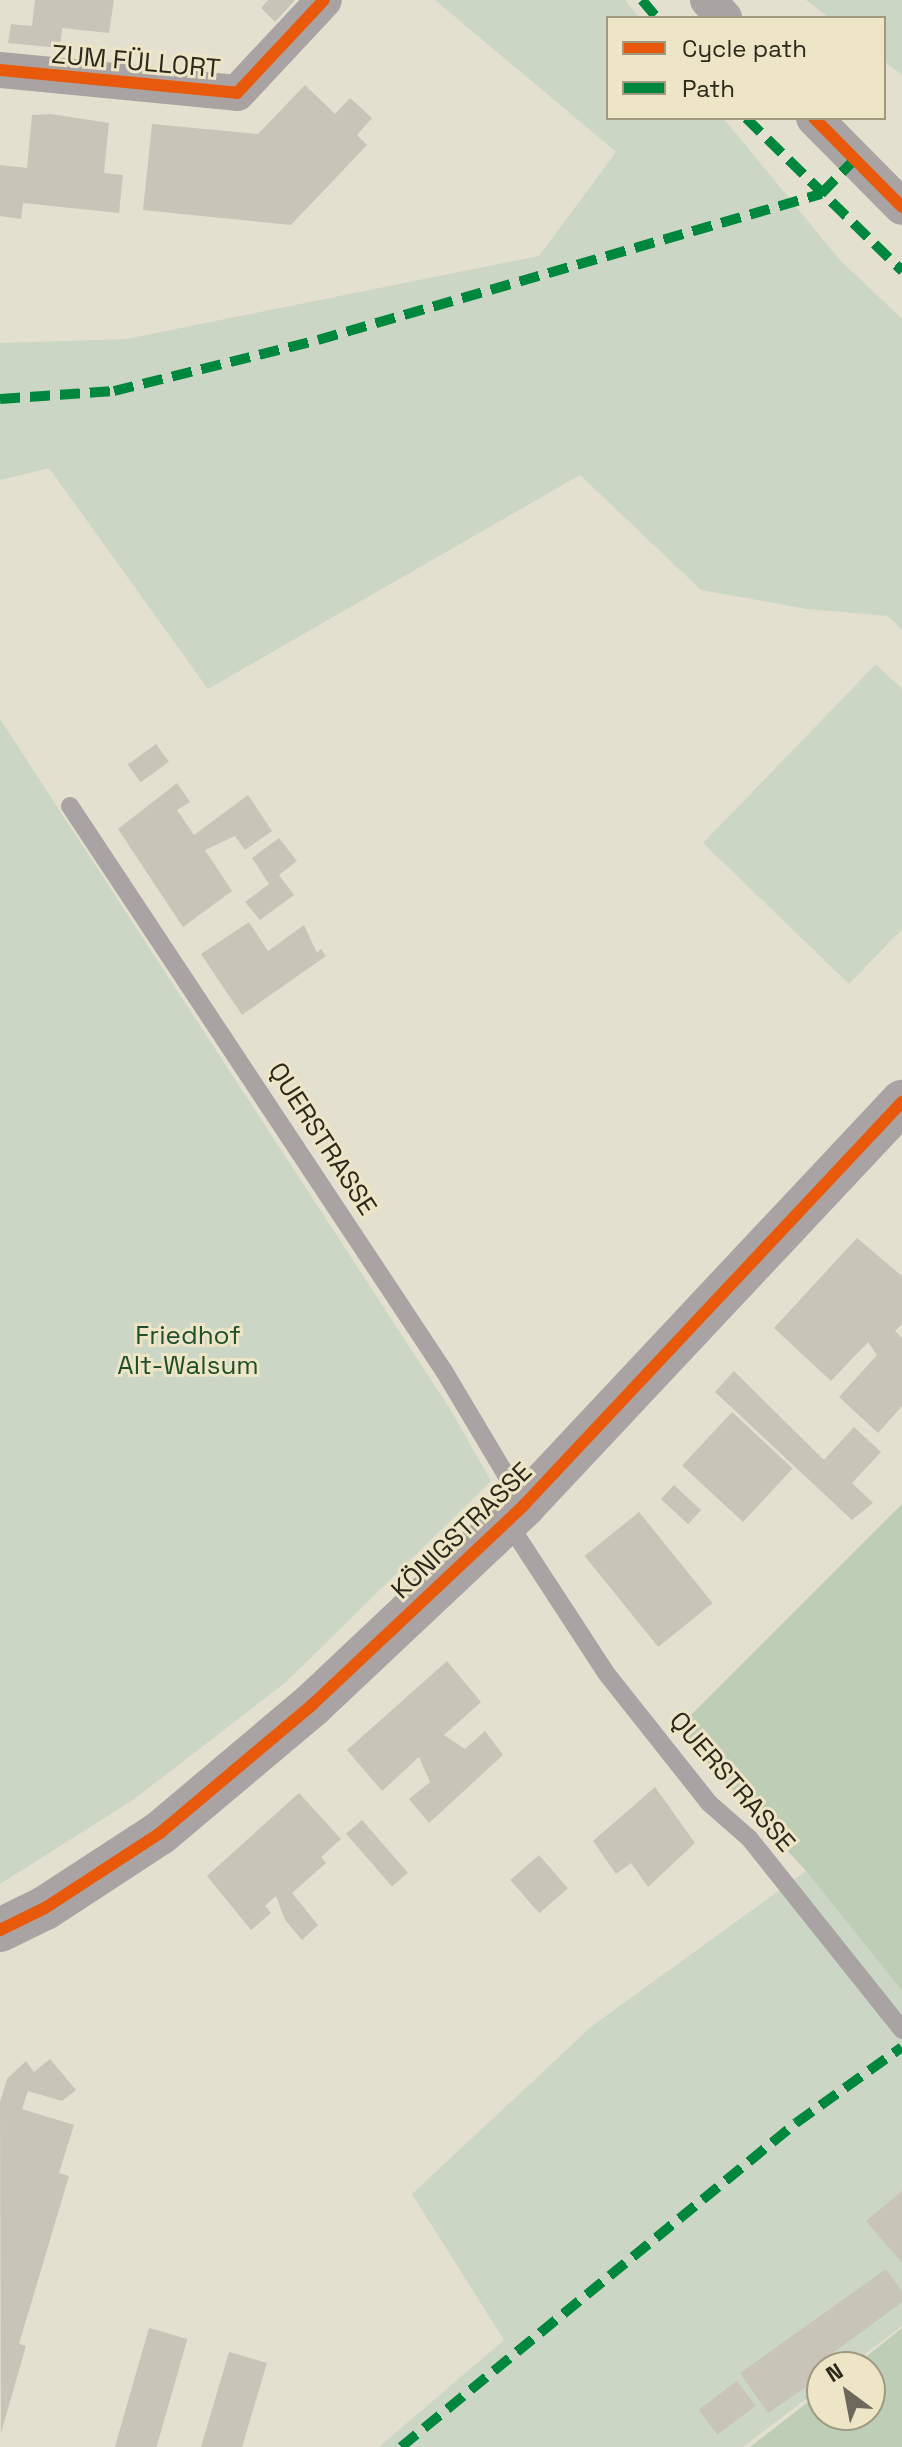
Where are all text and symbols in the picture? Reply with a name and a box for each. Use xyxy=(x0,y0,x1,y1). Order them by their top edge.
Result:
legend xyxy=(606,16,886,120)
text: Cycle path xyxy=(682,33,807,64)
street label: ZUM FÜLLORT xyxy=(50,39,222,85)
text: Path xyxy=(682,73,735,104)
street label: QUERSTRASSE xyxy=(261,1057,383,1221)
park label: Friedhof Alt-Walsum xyxy=(117,1320,259,1382)
street label: KÖNIGSTRASSE xyxy=(385,1456,539,1606)
street label: QUERSTRASSE xyxy=(663,1706,801,1858)
north arrow xyxy=(806,2351,886,2431)
text: N xyxy=(821,2357,848,2388)

